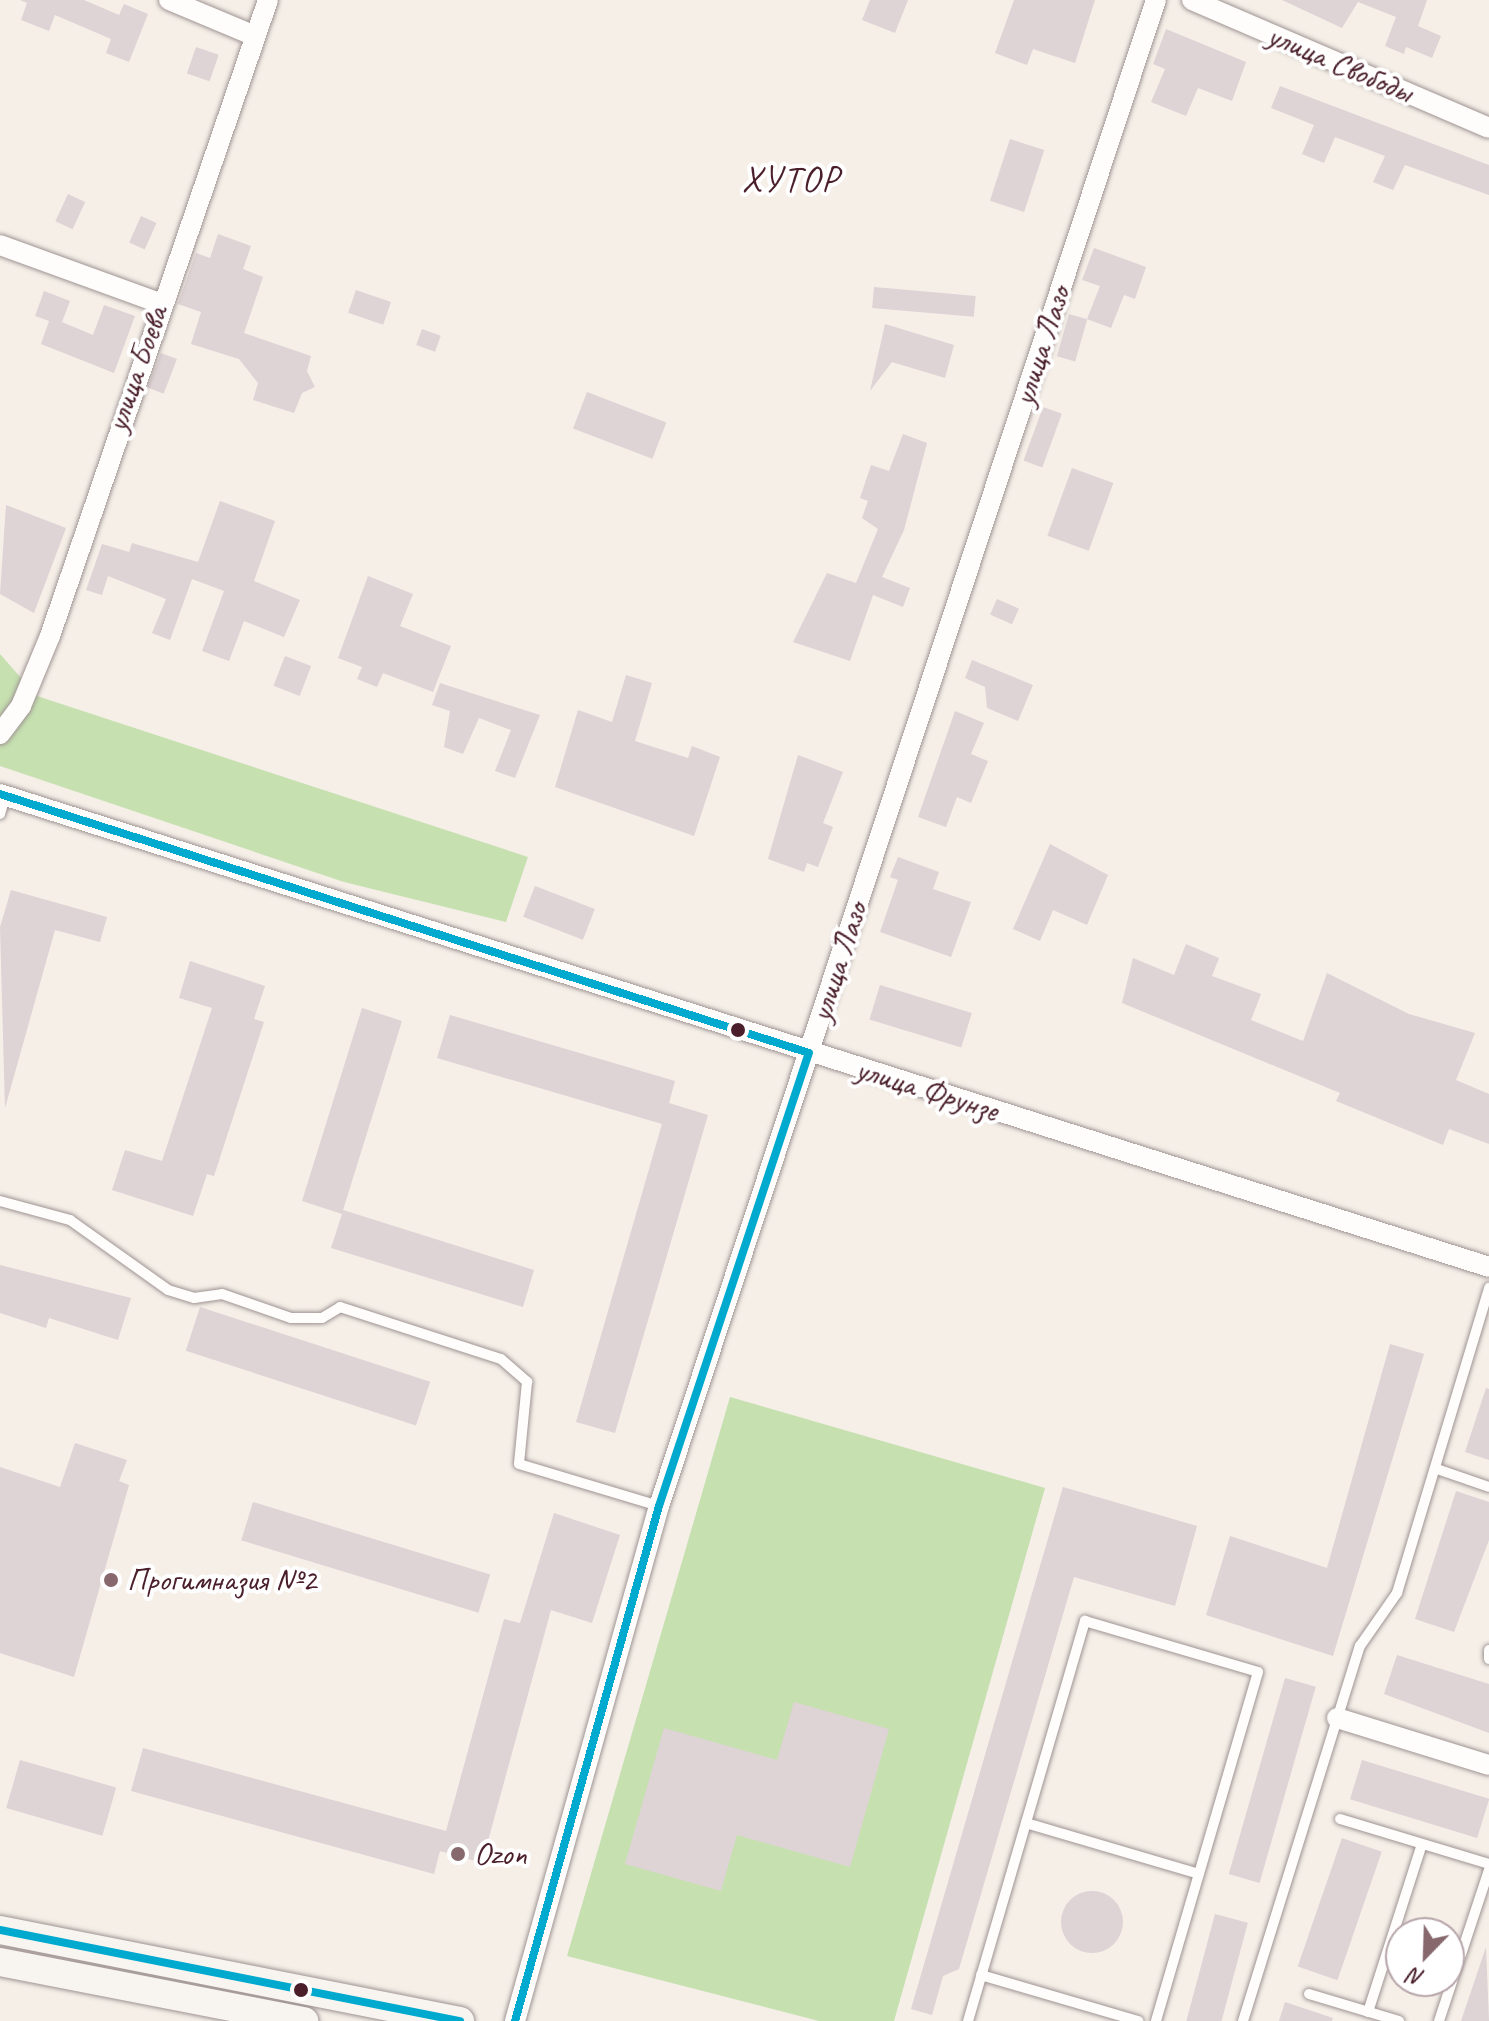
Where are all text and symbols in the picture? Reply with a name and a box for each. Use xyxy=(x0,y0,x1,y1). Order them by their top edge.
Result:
street label: улица Свободы xyxy=(1263,17,1417,111)
district label: ХУТОР xyxy=(742,158,840,202)
street label: улица Лазо xyxy=(1005,282,1079,410)
street label: улица Боева xyxy=(98,301,176,437)
street label: улица Лазо xyxy=(802,898,876,1026)
unlabelled marker xyxy=(730,1022,746,1038)
street label: улица Фрунзе xyxy=(852,1051,1002,1129)
place label: Прогимназия №2 xyxy=(127,1561,316,1599)
marker: Прогимназия №2 xyxy=(102,1571,120,1589)
place label: Ozon xyxy=(474,1835,527,1873)
marker: Ozon xyxy=(449,1845,467,1863)
north arrow xyxy=(1385,1917,1465,1997)
text: N xyxy=(1405,1962,1428,1993)
unlabelled marker xyxy=(293,1982,309,1998)

